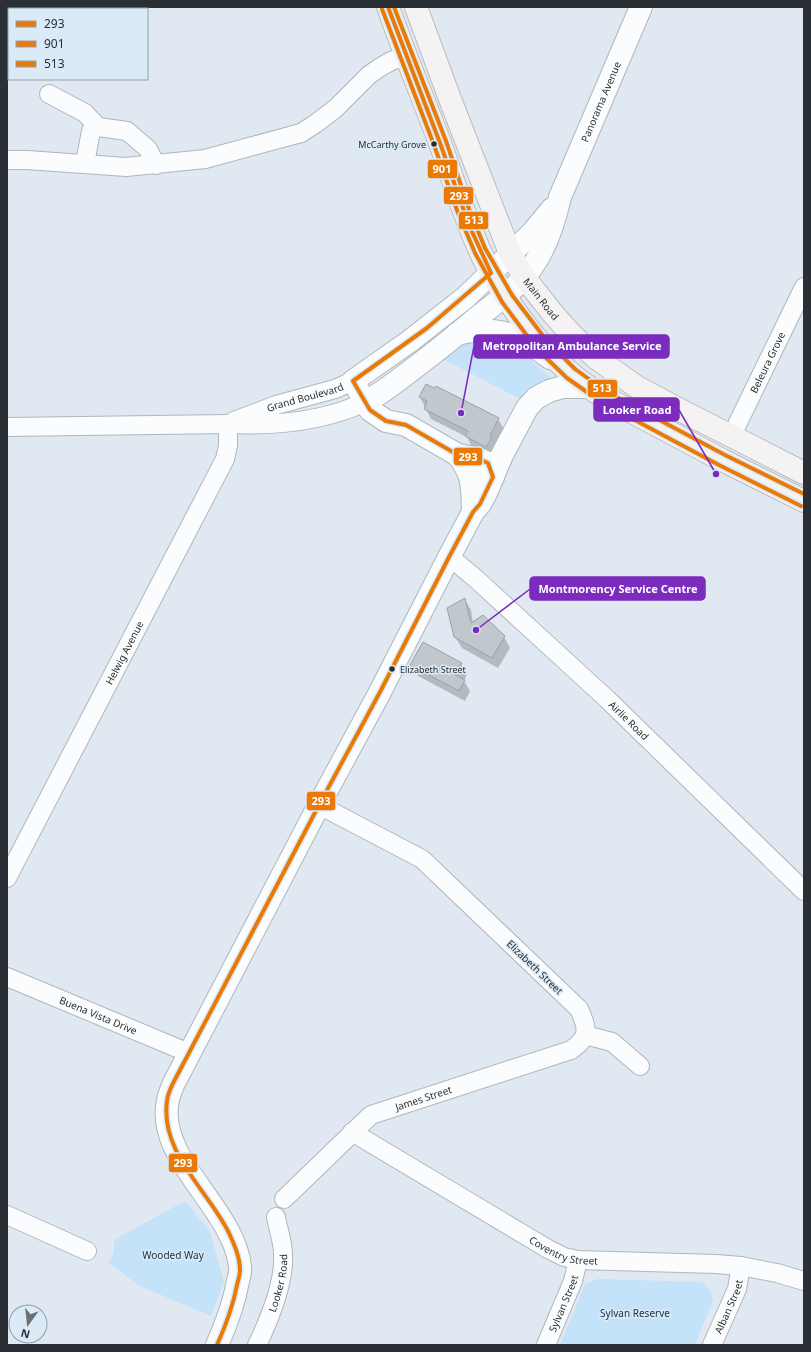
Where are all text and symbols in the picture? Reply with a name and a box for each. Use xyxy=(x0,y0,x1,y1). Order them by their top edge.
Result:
legend xyxy=(8,8,148,80)
text: 293 xyxy=(44,15,65,32)
text: 901 xyxy=(44,35,65,52)
text: 513 xyxy=(44,55,65,72)
street label: Panorama Avenue xyxy=(577,59,624,144)
place label: McCarthy Grove xyxy=(358,138,426,151)
marker: McCarthy Grove xyxy=(429,139,439,149)
line badge: 901 xyxy=(427,159,458,179)
text: 901 xyxy=(433,161,451,176)
line badge: 293 xyxy=(443,186,474,205)
text: 293 xyxy=(450,188,468,203)
line badge: 513 xyxy=(458,211,489,230)
text: 513 xyxy=(465,212,483,227)
street label: Main Road xyxy=(520,275,562,323)
street label: Beleura Grove xyxy=(746,329,788,395)
callout: Metropolitan Ambulance Service xyxy=(474,335,669,358)
text: Metropolitan Ambulance Service xyxy=(483,338,662,353)
street label: Grand Boulevard xyxy=(264,379,346,415)
line badge: 513 xyxy=(587,379,618,398)
text: 513 xyxy=(593,380,611,395)
callout: Looker Road xyxy=(594,398,679,421)
text: Looker Road xyxy=(603,402,671,417)
line badge: 293 xyxy=(453,447,483,466)
text: 293 xyxy=(459,449,477,464)
callout: Montmorency Service Centre xyxy=(530,577,705,600)
text: Montmorency Service Centre xyxy=(538,581,698,596)
street label: Helwig Avenue xyxy=(102,618,147,687)
place label: Elizabeth Street xyxy=(400,663,467,676)
marker: Elizabeth Street xyxy=(387,664,397,674)
street label: Airlie Road xyxy=(606,698,652,743)
line badge: 293 xyxy=(306,791,336,811)
text: 293 xyxy=(312,793,330,808)
street label: Elizabeth Street xyxy=(504,937,566,998)
street label: Buena Vista Drive xyxy=(57,993,140,1038)
street label: James Street xyxy=(392,1082,454,1114)
line badge: 293 xyxy=(168,1153,198,1173)
text: 293 xyxy=(174,1155,192,1170)
street label: Coventry Street xyxy=(527,1232,598,1268)
park label: Wooded Way xyxy=(142,1248,205,1262)
street label: Looker Road xyxy=(265,1254,290,1314)
street label: Sylvan Street xyxy=(545,1273,581,1334)
street label: Alban Street xyxy=(711,1278,746,1336)
north arrow xyxy=(8,1304,48,1344)
park label: Sylvan Reserve xyxy=(600,1306,670,1320)
text: N xyxy=(19,1326,32,1343)

